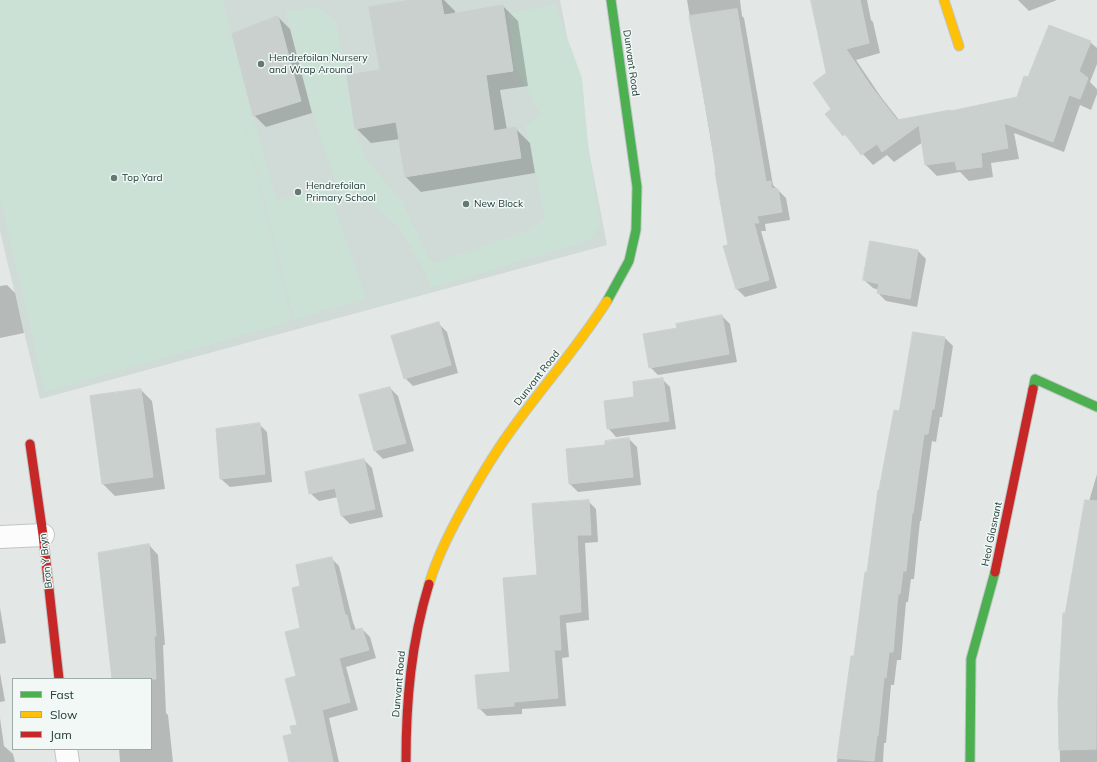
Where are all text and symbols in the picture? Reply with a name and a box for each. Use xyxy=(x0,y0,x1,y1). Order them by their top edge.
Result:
street label: Dunvant Road xyxy=(620,29,642,97)
place label: Hendrefoilan Nursery and Wrap Around xyxy=(269,52,368,76)
marker: Hendrefoilan Nursery and Wrap Around xyxy=(256,59,266,69)
place label: Top Yard xyxy=(122,172,162,184)
marker: Top Yard xyxy=(109,173,119,183)
place label: Hendrefoilan Primary School xyxy=(306,180,376,204)
marker: Hendrefoilan Primary School xyxy=(293,187,303,197)
place label: New Block xyxy=(474,198,523,210)
marker: New Block xyxy=(461,199,471,209)
street label: Dunvant Road xyxy=(512,348,562,408)
street label: Heol Glasnant xyxy=(979,501,1005,567)
street label: Bron Y Bryn xyxy=(37,533,55,589)
street label: Dunvant Road xyxy=(390,650,408,718)
legend xyxy=(12,678,152,750)
text: Fast xyxy=(50,687,74,702)
text: Slow xyxy=(50,707,78,722)
text: Jam xyxy=(50,727,72,742)

